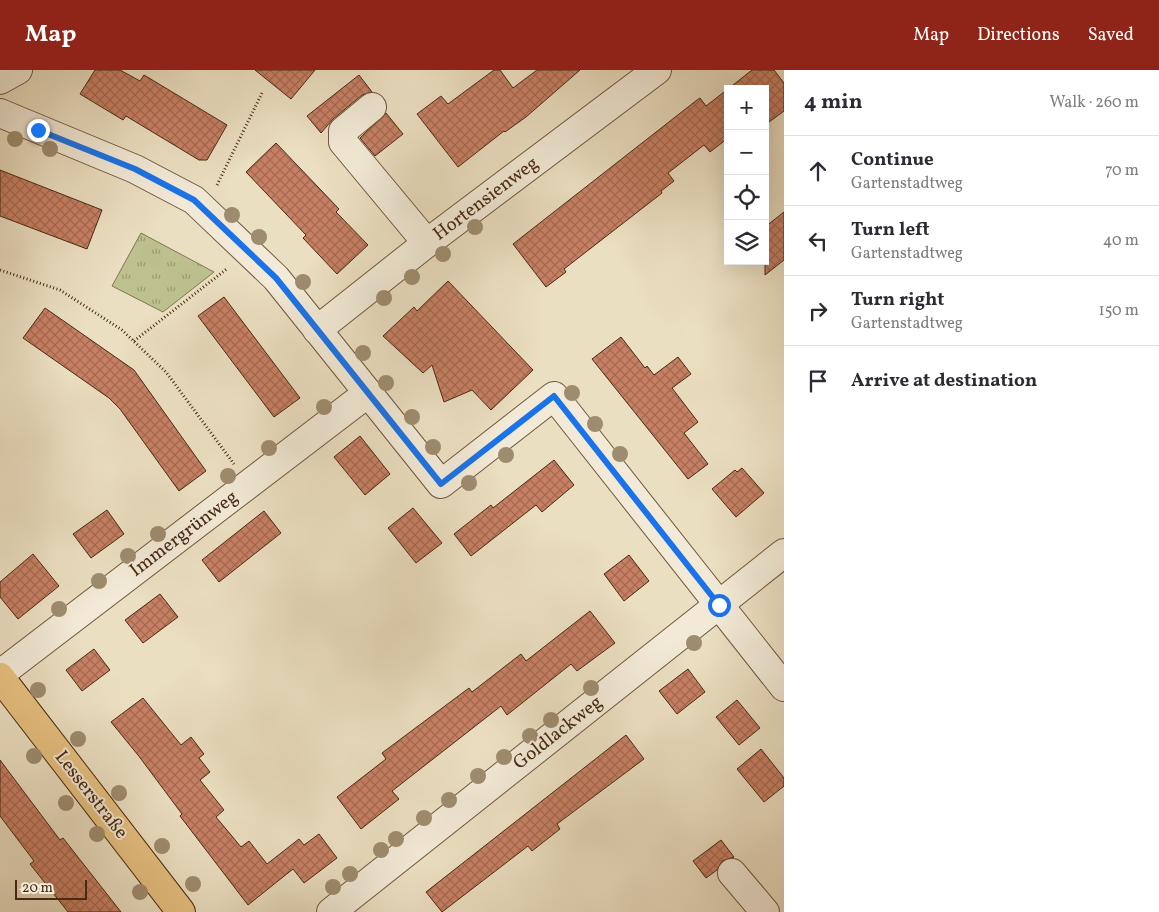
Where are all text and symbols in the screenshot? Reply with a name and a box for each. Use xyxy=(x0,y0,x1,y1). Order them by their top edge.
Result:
text: Map xyxy=(25,18,76,52)
text: Map xyxy=(913,23,949,48)
text: Directions xyxy=(977,23,1060,48)
text: Saved xyxy=(1088,23,1134,48)
map controls xyxy=(724,85,769,265)
button: + xyxy=(724,85,769,130)
text: 4 min xyxy=(804,88,863,117)
text: Walk · 260 m xyxy=(1049,92,1139,114)
route end xyxy=(27,119,50,142)
button: − xyxy=(724,130,769,175)
text: Continue xyxy=(851,147,934,173)
street label: Hortensienweg xyxy=(428,151,544,247)
icon: ahead xyxy=(804,157,832,185)
text: 70 m xyxy=(1105,160,1139,182)
text: Gartenstadtweg xyxy=(851,173,963,195)
button: locate xyxy=(724,175,769,220)
text: Turn left xyxy=(851,217,930,243)
button: layers xyxy=(724,220,769,265)
icon: left xyxy=(804,227,832,255)
text: 40 m xyxy=(1103,230,1139,252)
text: Gartenstadtweg xyxy=(851,243,963,265)
text: Turn right xyxy=(851,287,944,313)
icon: right xyxy=(804,297,832,325)
text: 150 m xyxy=(1098,300,1139,322)
text: Gartenstadtweg xyxy=(851,313,963,335)
icon: arrive xyxy=(804,367,832,395)
text: Arrive at destination xyxy=(851,368,1037,394)
street label: Immergrünweg xyxy=(124,485,244,583)
route start xyxy=(708,594,731,617)
street label: Goldlackweg xyxy=(508,690,608,776)
street label: Lesserstraße xyxy=(48,745,134,845)
scale bar xyxy=(15,877,88,900)
text: 20 m xyxy=(22,879,53,898)

